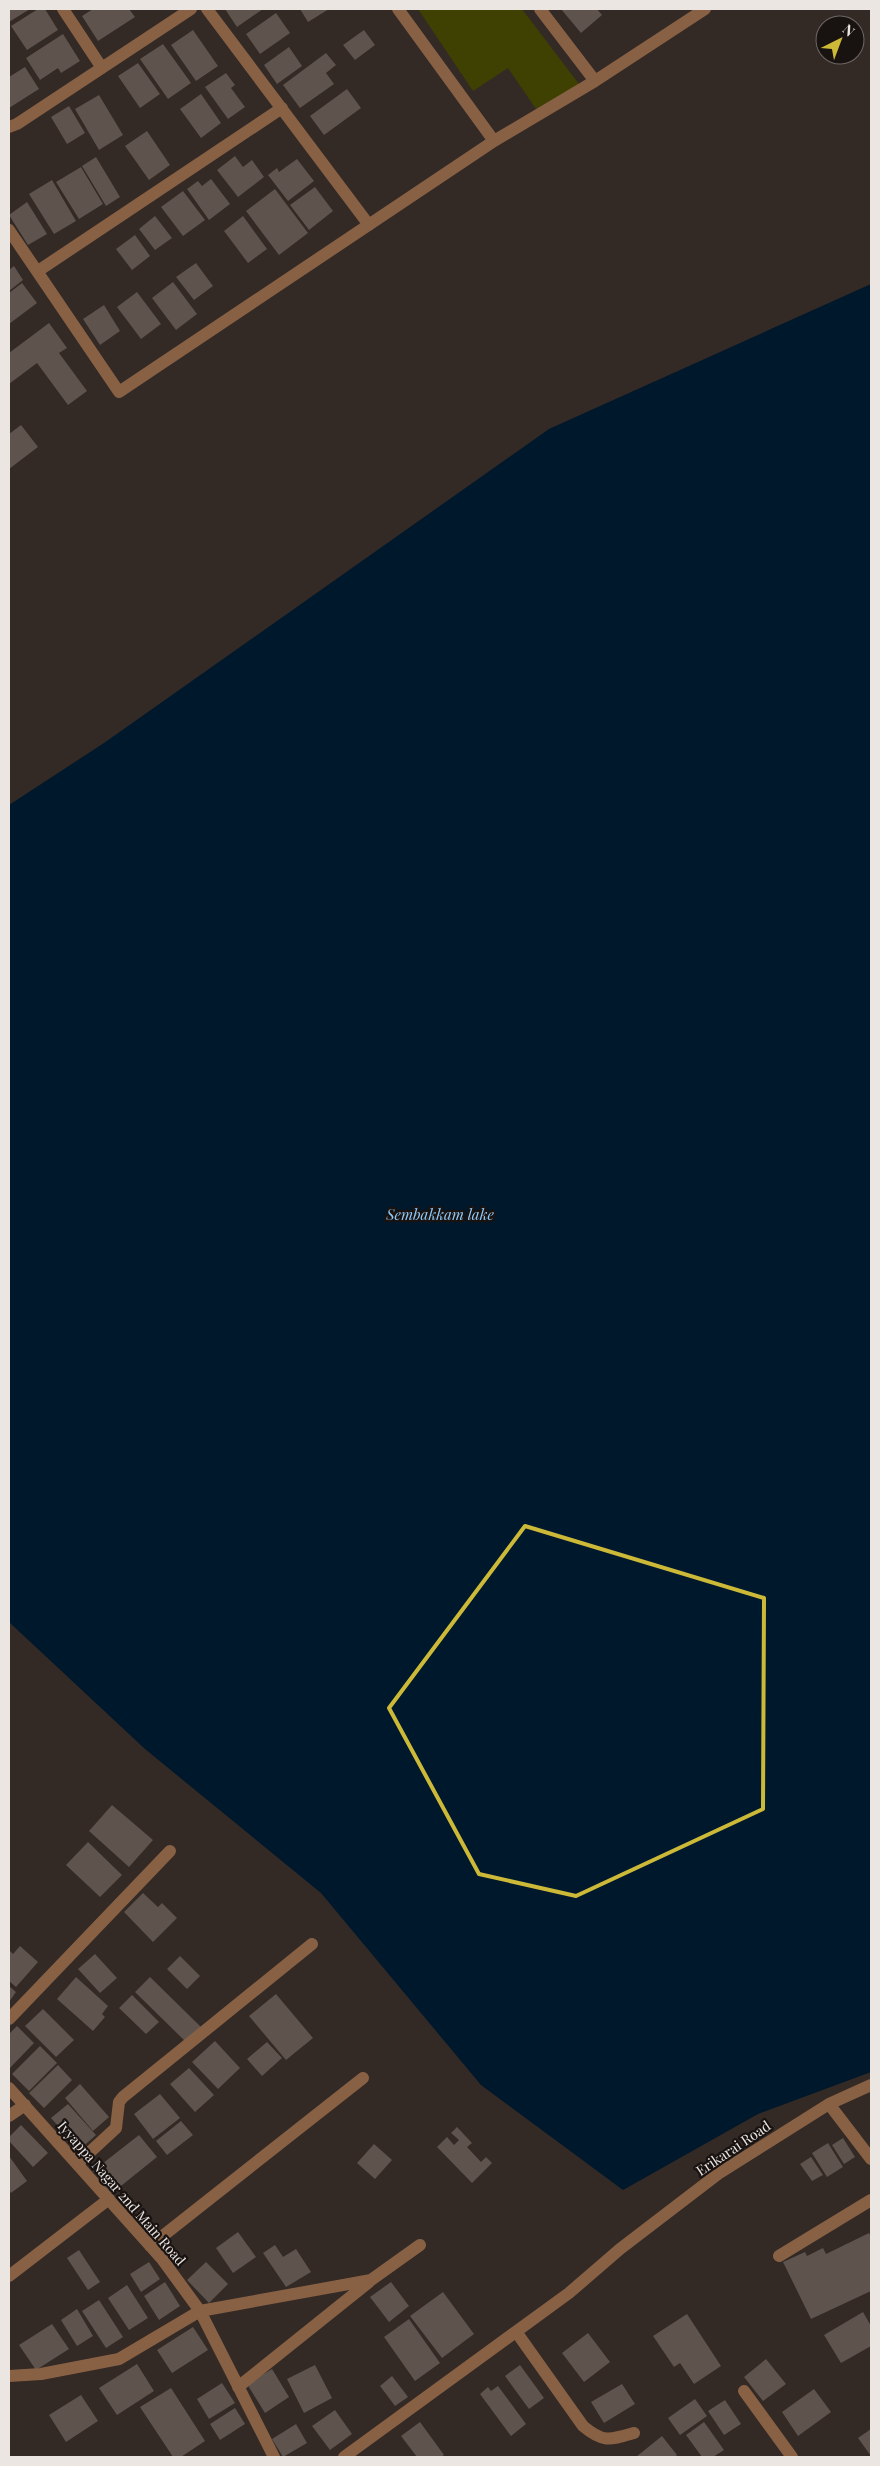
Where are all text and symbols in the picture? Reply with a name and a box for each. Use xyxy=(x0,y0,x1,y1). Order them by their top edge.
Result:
north arrow xyxy=(815,15,865,65)
text: N xyxy=(839,20,859,40)
water label: Sembakkam lake xyxy=(385,1204,494,1224)
street label: Erikarai Road xyxy=(692,2116,774,2180)
street label: Iyyappa Nagar 2nd Main Road xyxy=(54,2117,190,2269)

